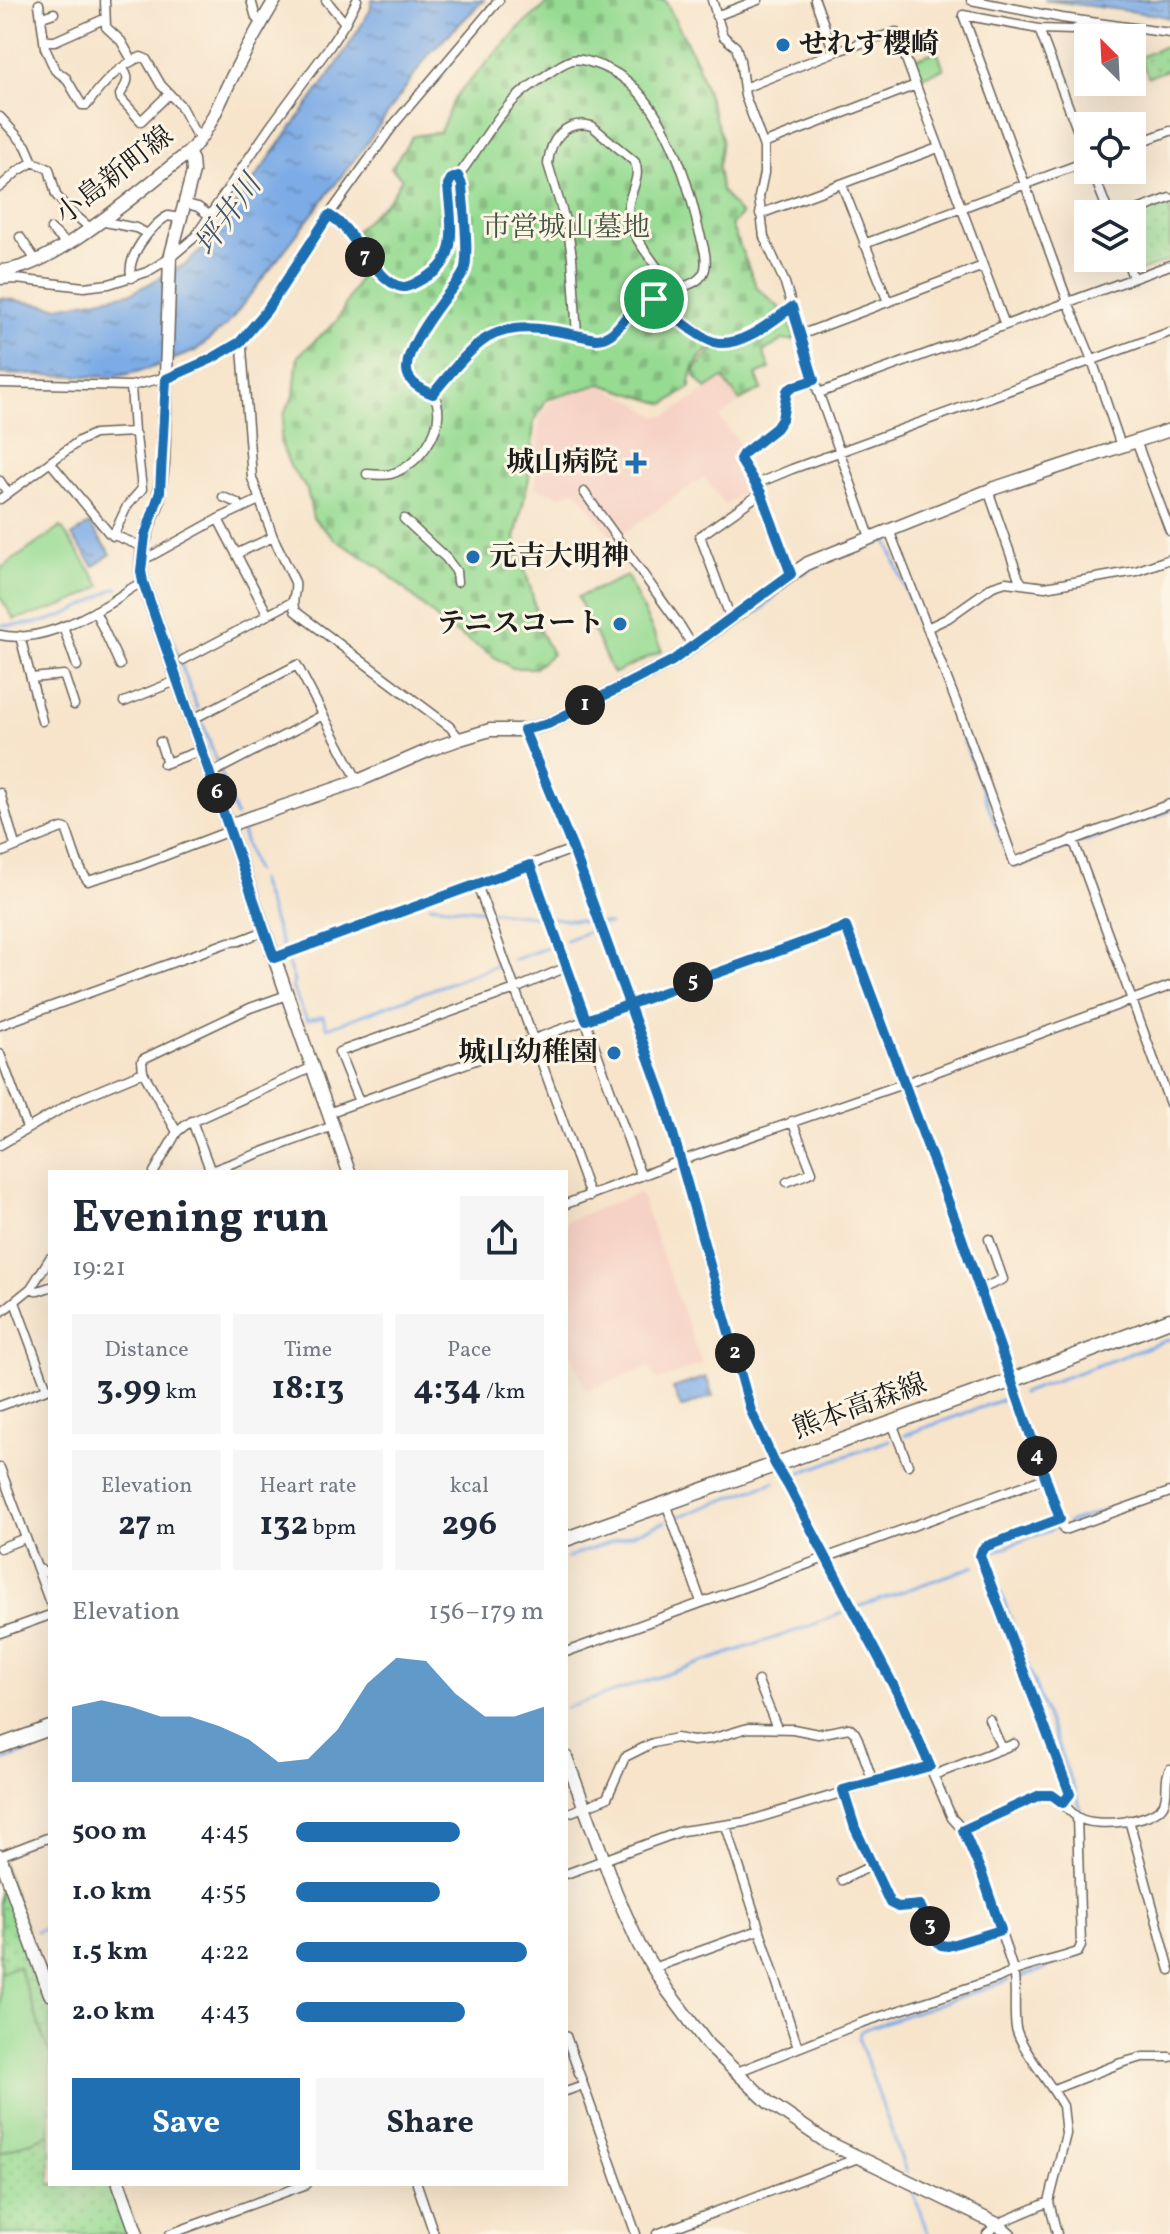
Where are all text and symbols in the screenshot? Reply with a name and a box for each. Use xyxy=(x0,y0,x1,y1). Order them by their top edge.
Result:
north arrow xyxy=(1074,24,1146,96)
map controls xyxy=(1074,24,1146,272)
place label: せれす櫻崎 xyxy=(799,26,939,65)
marker: せれす櫻崎 xyxy=(774,36,792,54)
button: locate xyxy=(1074,112,1146,184)
street label: 小島新町線 xyxy=(48,118,182,234)
water label: 坪井川 xyxy=(186,165,274,265)
button: layers xyxy=(1074,200,1146,272)
park label: 市営城山墓地 xyxy=(482,209,650,248)
pin: 7 xyxy=(345,237,385,277)
text: 7 xyxy=(360,241,370,272)
pin xyxy=(620,265,688,333)
icon: arrive xyxy=(632,277,676,321)
place label: 城山病院 xyxy=(506,444,618,483)
marker: 城山病院 xyxy=(625,452,647,474)
place label: 元吉大明神 xyxy=(489,538,629,577)
marker: 元吉大明神 xyxy=(464,548,482,566)
place label: テニスコート xyxy=(437,605,604,644)
marker: テニスコート xyxy=(611,615,629,633)
pin: 1 xyxy=(565,685,605,725)
text: 1 xyxy=(581,689,589,720)
pin: 6 xyxy=(197,773,237,813)
text: 6 xyxy=(211,777,223,808)
pin: 5 xyxy=(673,962,713,1002)
text: 5 xyxy=(688,966,698,997)
place label: 城山幼稚園 xyxy=(458,1034,598,1073)
marker: 城山幼稚園 xyxy=(605,1044,623,1062)
text: Evening run xyxy=(72,1189,329,1250)
button: share xyxy=(460,1196,544,1280)
text: 19:21 xyxy=(72,1250,126,1286)
pin: 2 xyxy=(715,1333,755,1373)
text: Distance xyxy=(105,1335,189,1366)
text: Time xyxy=(284,1335,332,1366)
text: Pace xyxy=(447,1335,491,1366)
text: 2 xyxy=(729,1337,741,1368)
street label: 熊本高森線 xyxy=(788,1365,932,1449)
text: 3.99 xyxy=(96,1366,161,1413)
text: 18:13 xyxy=(272,1366,344,1413)
text: 4:34 xyxy=(413,1366,481,1413)
text: km xyxy=(161,1377,197,1408)
text: /km xyxy=(481,1377,525,1408)
pin: 4 xyxy=(1017,1436,1057,1476)
text: 4 xyxy=(1030,1440,1044,1471)
text: Elevation xyxy=(101,1471,192,1502)
text: Heart rate xyxy=(259,1471,357,1502)
text: kcal xyxy=(450,1471,489,1502)
text: 27 xyxy=(118,1502,151,1549)
text: 132 xyxy=(259,1502,308,1549)
text: 296 xyxy=(442,1502,497,1549)
text: m xyxy=(151,1513,175,1544)
text: bpm xyxy=(308,1513,357,1544)
text: Elevation xyxy=(72,1594,180,1630)
text: 156–179 m xyxy=(429,1594,544,1630)
text: 500 m xyxy=(72,1814,147,1850)
text: 4:45 xyxy=(200,1814,249,1850)
text: 1.0 km xyxy=(72,1874,152,1910)
text: 4:55 xyxy=(200,1874,247,1910)
pin: 3 xyxy=(910,1906,950,1946)
text: 3 xyxy=(924,1910,936,1941)
text: 1.5 km xyxy=(72,1934,148,1970)
text: 4:22 xyxy=(200,1934,250,1970)
text: 2.0 km xyxy=(72,1994,155,2030)
text: 4:43 xyxy=(200,1994,249,2030)
button: Save xyxy=(72,2078,300,2170)
button: Share xyxy=(316,2078,544,2170)

